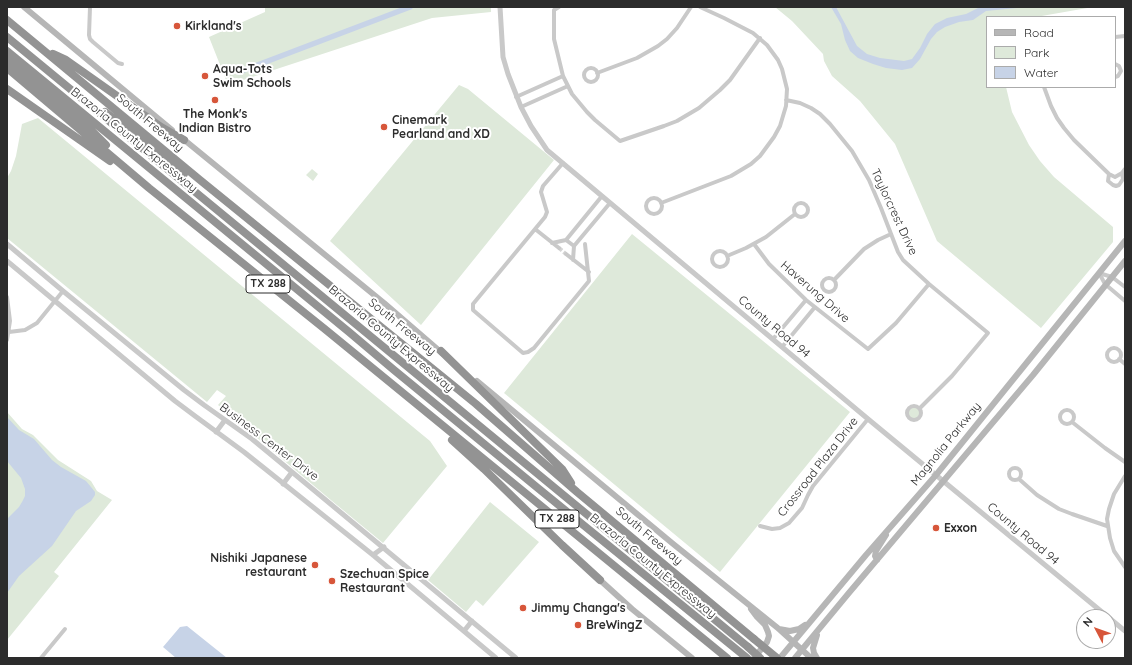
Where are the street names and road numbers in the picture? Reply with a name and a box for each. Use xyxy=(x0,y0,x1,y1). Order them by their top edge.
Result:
street label: Brazoria County Expressway xyxy=(68,84,200,196)
street label: South Freeway xyxy=(114,91,186,155)
street label: Taylorcrest Drive xyxy=(868,167,920,257)
street label: Haverung Drive xyxy=(777,258,853,326)
road number: TX 288 xyxy=(246,275,290,293)
street label: Brazoria County Expressway xyxy=(326,283,456,395)
street label: County Road 94 xyxy=(735,293,813,361)
street label: South Freeway xyxy=(365,295,439,359)
street label: Magnolia Parkway xyxy=(908,399,984,489)
street label: Business Center Drive xyxy=(217,400,321,484)
street label: Crossroad Plaza Drive xyxy=(775,414,861,520)
street label: County Road 94 xyxy=(984,500,1062,568)
street label: South Freeway xyxy=(613,504,685,568)
road number: TX 288 xyxy=(535,510,579,528)
street label: Brazoria County Expressway xyxy=(587,510,719,622)

